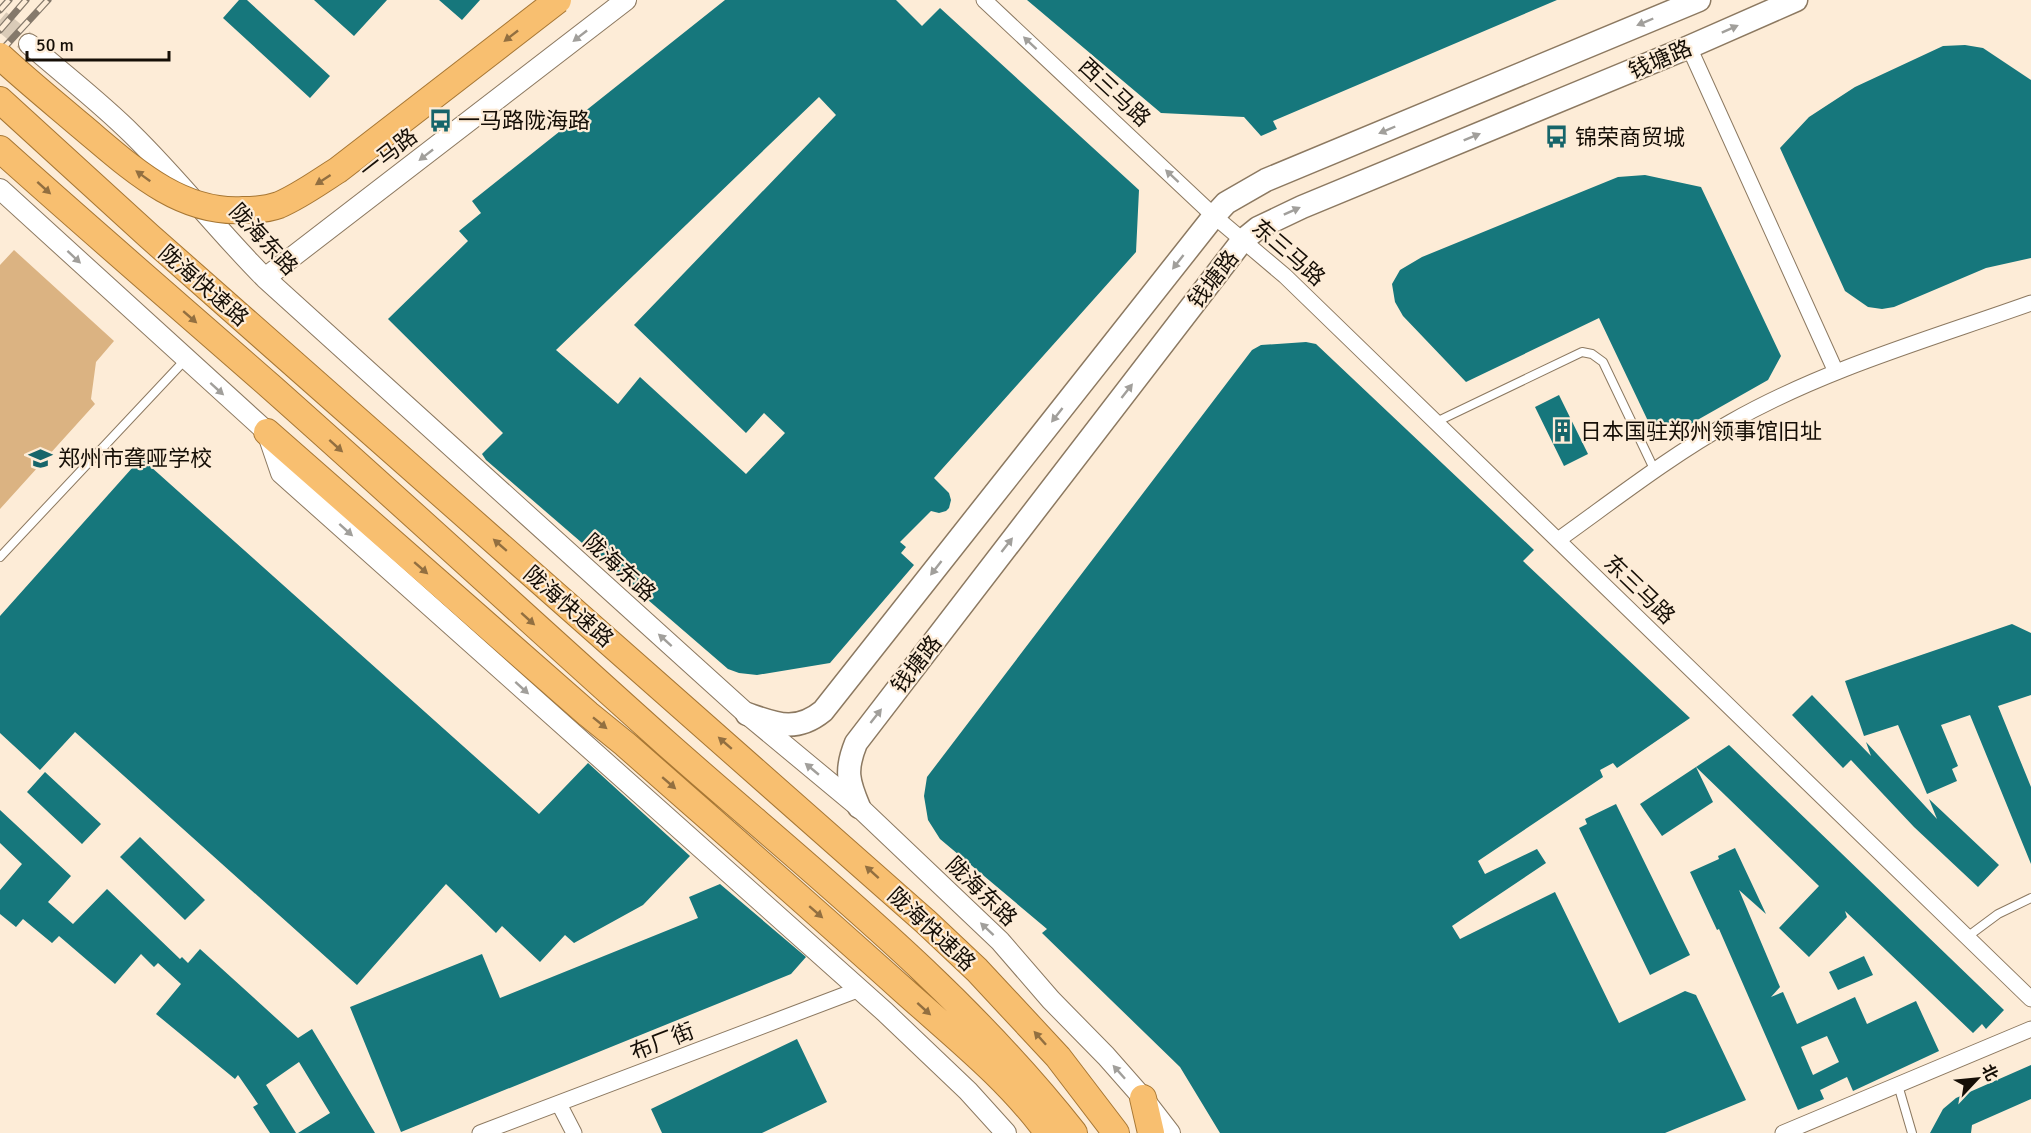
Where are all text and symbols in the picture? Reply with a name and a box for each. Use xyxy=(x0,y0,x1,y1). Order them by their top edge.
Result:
one-way arrow xyxy=(1635,17,1653,27)
scale bar xyxy=(27,24,170,62)
one-way arrow xyxy=(1721,24,1739,34)
one-way arrow xyxy=(504,29,519,41)
one-way arrow xyxy=(572,29,588,42)
text: 50 m xyxy=(36,34,74,56)
street label: 钱塘路 xyxy=(1625,34,1696,85)
one-way arrow xyxy=(1023,36,1037,50)
street label: 西三马路 xyxy=(1073,52,1156,132)
bus stop icon: 一马路陇海路 xyxy=(427,107,453,133)
place label: 一马路陇海路 xyxy=(458,107,590,134)
street label: 一马路 xyxy=(354,122,423,184)
bus stop icon: 锦荣商贸城 xyxy=(1544,124,1570,150)
place label: 锦荣商贸城 xyxy=(1575,124,1685,151)
one-way arrow xyxy=(1378,125,1396,135)
one-way arrow xyxy=(1464,132,1482,142)
one-way arrow xyxy=(418,148,433,160)
one-way arrow xyxy=(136,170,152,182)
one-way arrow xyxy=(1165,170,1179,184)
one-way arrow xyxy=(315,174,331,185)
one-way arrow xyxy=(36,181,51,195)
street label: 陇海东路 xyxy=(224,198,304,281)
one-way arrow xyxy=(1284,206,1302,216)
street label: 东三马路 xyxy=(1247,213,1331,291)
street label: 陇海快速路 xyxy=(153,239,254,332)
street label: 钱塘路 xyxy=(1182,245,1244,314)
one-way arrow xyxy=(66,250,81,264)
one-way arrow xyxy=(1172,255,1184,270)
one-way arrow xyxy=(182,310,197,323)
one-way arrow xyxy=(210,382,225,396)
one-way arrow xyxy=(1120,383,1133,399)
one-way arrow xyxy=(1051,408,1064,423)
building icon: 日本国驻郑州领事馆旧址 xyxy=(1549,418,1575,444)
place label: 日本国驻郑州领事馆旧址 xyxy=(1580,418,1822,445)
one-way arrow xyxy=(328,439,343,452)
school or university icon: 郑州市聋哑学校 xyxy=(27,445,53,471)
place label: 郑州市聋哑学校 xyxy=(58,445,212,472)
one-way arrow xyxy=(338,523,353,537)
street label: 陇海东路 xyxy=(578,528,661,607)
one-way arrow xyxy=(1001,538,1013,553)
one-way arrow xyxy=(493,539,508,552)
street label: 东三马路 xyxy=(1599,549,1681,630)
street label: 陇海快速路 xyxy=(518,560,619,653)
one-way arrow xyxy=(413,561,428,574)
one-way arrow xyxy=(931,561,943,576)
one-way arrow xyxy=(520,612,535,625)
street label: 钱塘路 xyxy=(885,630,947,699)
one-way arrow xyxy=(658,633,673,647)
one-way arrow xyxy=(514,681,529,694)
one-way arrow xyxy=(869,709,881,724)
one-way arrow xyxy=(592,717,608,730)
one-way arrow xyxy=(718,737,733,750)
one-way arrow xyxy=(804,762,820,775)
one-way arrow xyxy=(661,776,676,789)
street label: 陇海东路 xyxy=(941,851,1023,932)
one-way arrow xyxy=(864,865,879,879)
street label: 陇海快速路 xyxy=(882,882,981,977)
one-way arrow xyxy=(808,905,823,919)
one-way arrow xyxy=(980,922,994,936)
one-way arrow xyxy=(917,1002,932,1016)
street label: 布厂街 xyxy=(627,1017,698,1066)
one-way arrow xyxy=(1034,1031,1048,1045)
north arrow xyxy=(1947,1049,2007,1109)
text: 北 xyxy=(1977,1061,2002,1084)
one-way arrow xyxy=(1112,1064,1126,1079)

